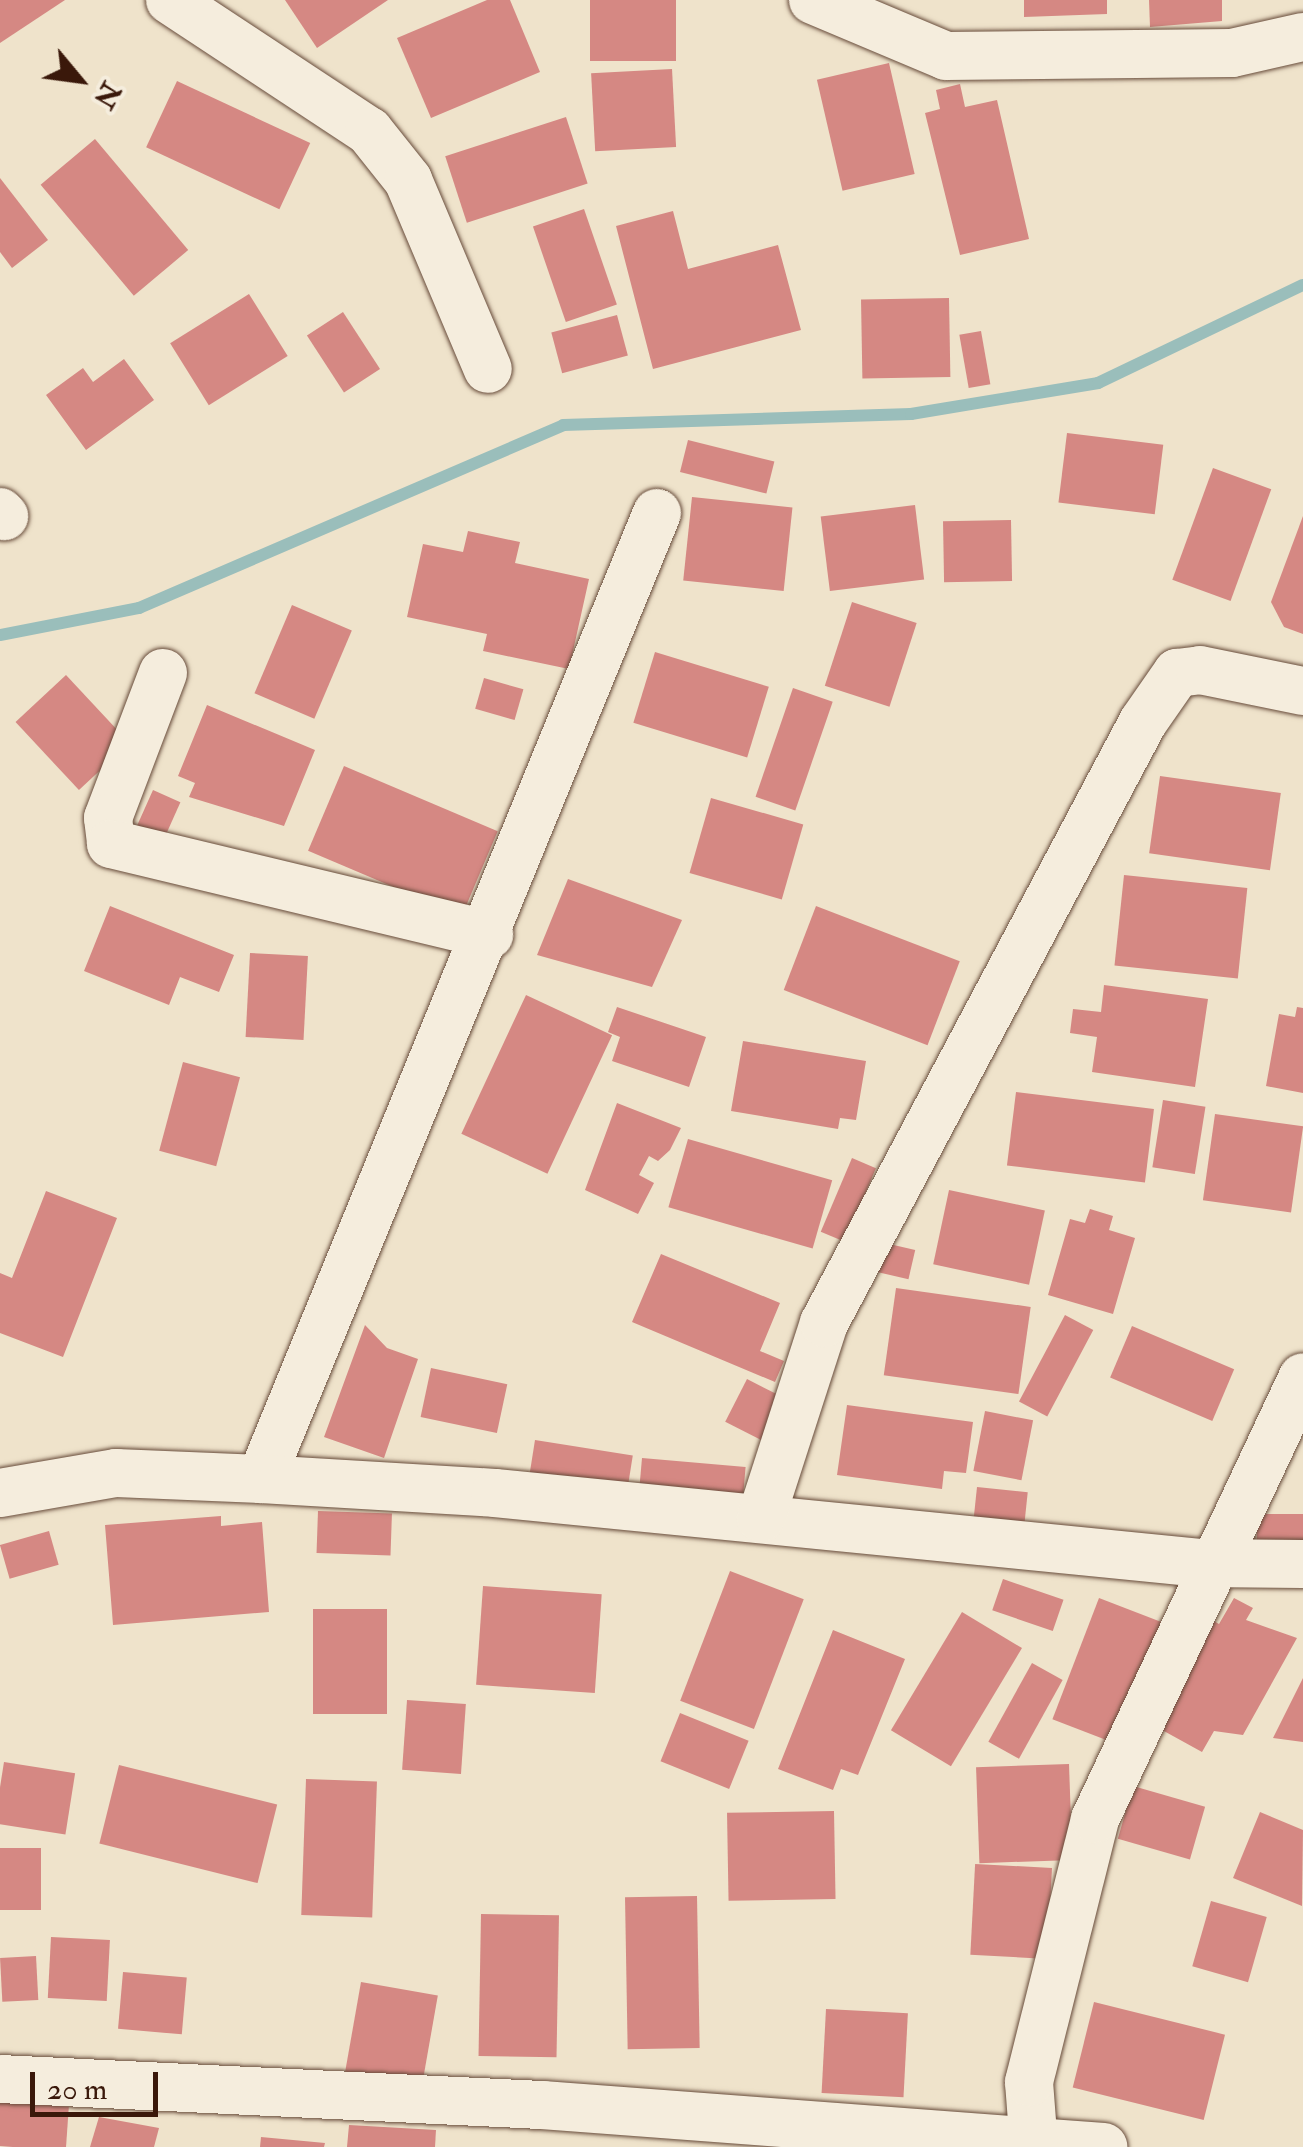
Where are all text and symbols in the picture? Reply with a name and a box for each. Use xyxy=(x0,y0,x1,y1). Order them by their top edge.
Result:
north arrow xyxy=(30,30,130,130)
text: N xyxy=(85,75,128,114)
scale bar xyxy=(35,2052,162,2114)
text: 20 m xyxy=(47,2071,107,2108)

